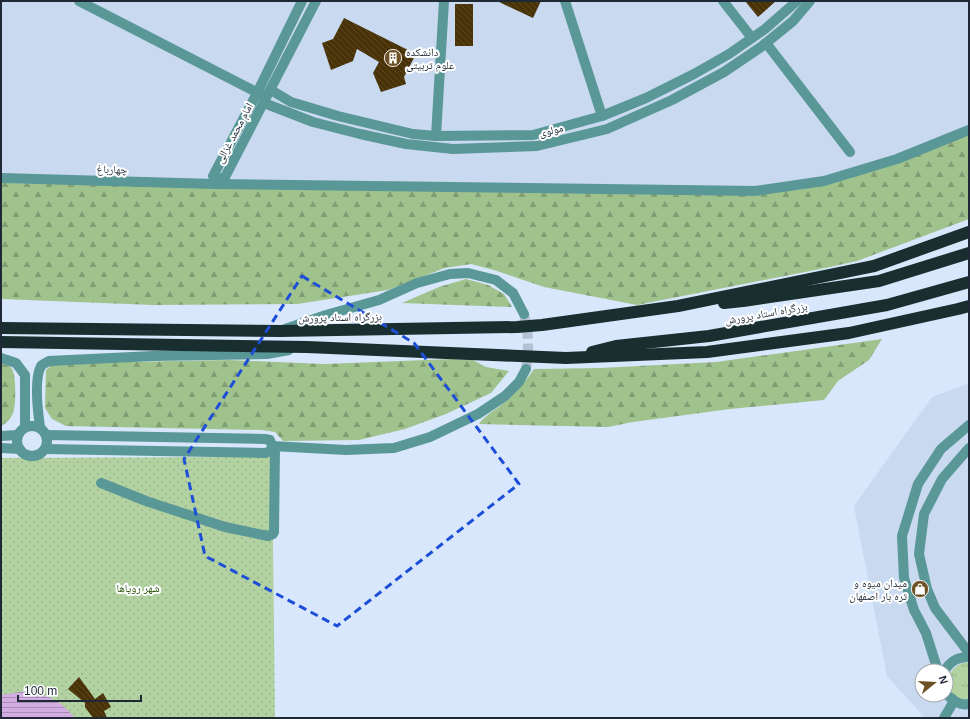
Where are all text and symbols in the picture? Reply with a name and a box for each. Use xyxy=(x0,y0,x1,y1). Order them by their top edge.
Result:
place label: دانشکده علوم تربیتی xyxy=(406,46,455,72)
building icon: دانشکده علوم تربیتی xyxy=(383,48,403,68)
street label: امام محمد غزالی xyxy=(213,101,256,166)
street label: مولوی xyxy=(538,121,565,140)
street label: چهارباغ xyxy=(96,162,128,177)
street label: بزرگراه استاد پرورش xyxy=(724,300,809,327)
street label: بزرگراه استاد پرورش xyxy=(298,310,382,325)
place label: میدان میوه و تره بار اصفهان xyxy=(849,577,908,603)
shop icon: میدان میوه و تره بار اصفهان xyxy=(910,579,930,599)
park label: شهر رویاها xyxy=(116,582,160,594)
north arrow xyxy=(914,663,954,703)
text: N xyxy=(937,674,950,686)
scale bar xyxy=(18,677,141,703)
text: 100 m xyxy=(24,684,57,698)

